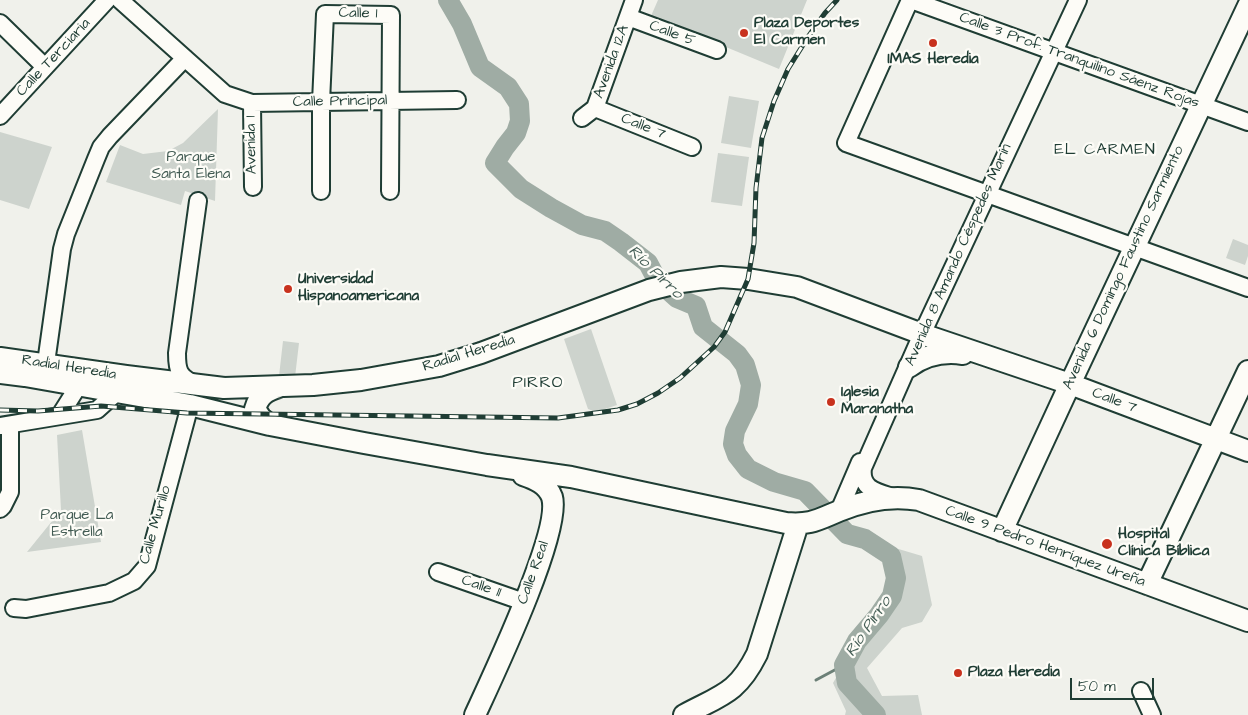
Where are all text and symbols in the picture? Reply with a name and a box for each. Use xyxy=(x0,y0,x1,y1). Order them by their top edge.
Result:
street label: Calle 1 xyxy=(338,5,378,23)
street label: Calle 3 Prof. Tranquilino Sáenz Rojas xyxy=(956,9,1202,113)
street label: Calle Terciaria xyxy=(13,15,95,101)
place label: Plaza Deportes El Carmen xyxy=(754,15,859,50)
street label: Calle 5 xyxy=(647,17,697,51)
street label: Avenida 12A xyxy=(590,23,634,101)
marker: Plaza Deportes El Carmen xyxy=(738,27,750,39)
marker: IMAS Heredia xyxy=(927,37,939,49)
place label: IMAS Heredia xyxy=(887,51,979,69)
street label: Calle Principal xyxy=(292,92,388,112)
street label: Calle 7 xyxy=(618,110,668,144)
street label: Avenida 1 xyxy=(242,116,262,174)
street label: Avenida 8 Amando Céspedes Marín xyxy=(902,141,1016,369)
district label: EL CARMEN xyxy=(1053,141,1157,161)
street label: Avenida 6 Domingo Faustino Sarmiento xyxy=(1059,143,1189,393)
park label: Parque Santa Elena xyxy=(152,149,230,184)
water label: Río Pirro xyxy=(624,242,686,304)
place label: Universidad Hispanoamericana xyxy=(298,271,419,306)
marker: Universidad Hispanoamericana xyxy=(282,283,294,295)
street label: Radial Heredia xyxy=(421,331,517,377)
street label: Radial Heredia xyxy=(20,352,118,384)
district label: PIRRO xyxy=(512,374,564,394)
place label: Iglesia Maranatha xyxy=(841,384,913,419)
street label: Calle 7 xyxy=(1089,384,1139,418)
marker: Iglesia Maranatha xyxy=(825,396,837,408)
street label: Calle Murillo xyxy=(136,484,176,566)
street label: Calle 9 Pedro Henríquez Ureña xyxy=(942,502,1148,592)
park label: Parque La Estrella xyxy=(41,507,113,542)
place label: Hospital Clínica Bíblica xyxy=(1118,526,1209,561)
marker: Hospital Clínica Bíblica xyxy=(1100,537,1114,551)
street label: Calle Real xyxy=(514,539,554,607)
street label: Calle 11 xyxy=(459,572,503,602)
water label: Río Pirro xyxy=(842,593,896,661)
place label: Plaza Heredia xyxy=(968,664,1060,682)
marker: Plaza Heredia xyxy=(952,667,964,679)
scale bar xyxy=(1073,668,1157,700)
text: 50 m xyxy=(1078,676,1116,697)

